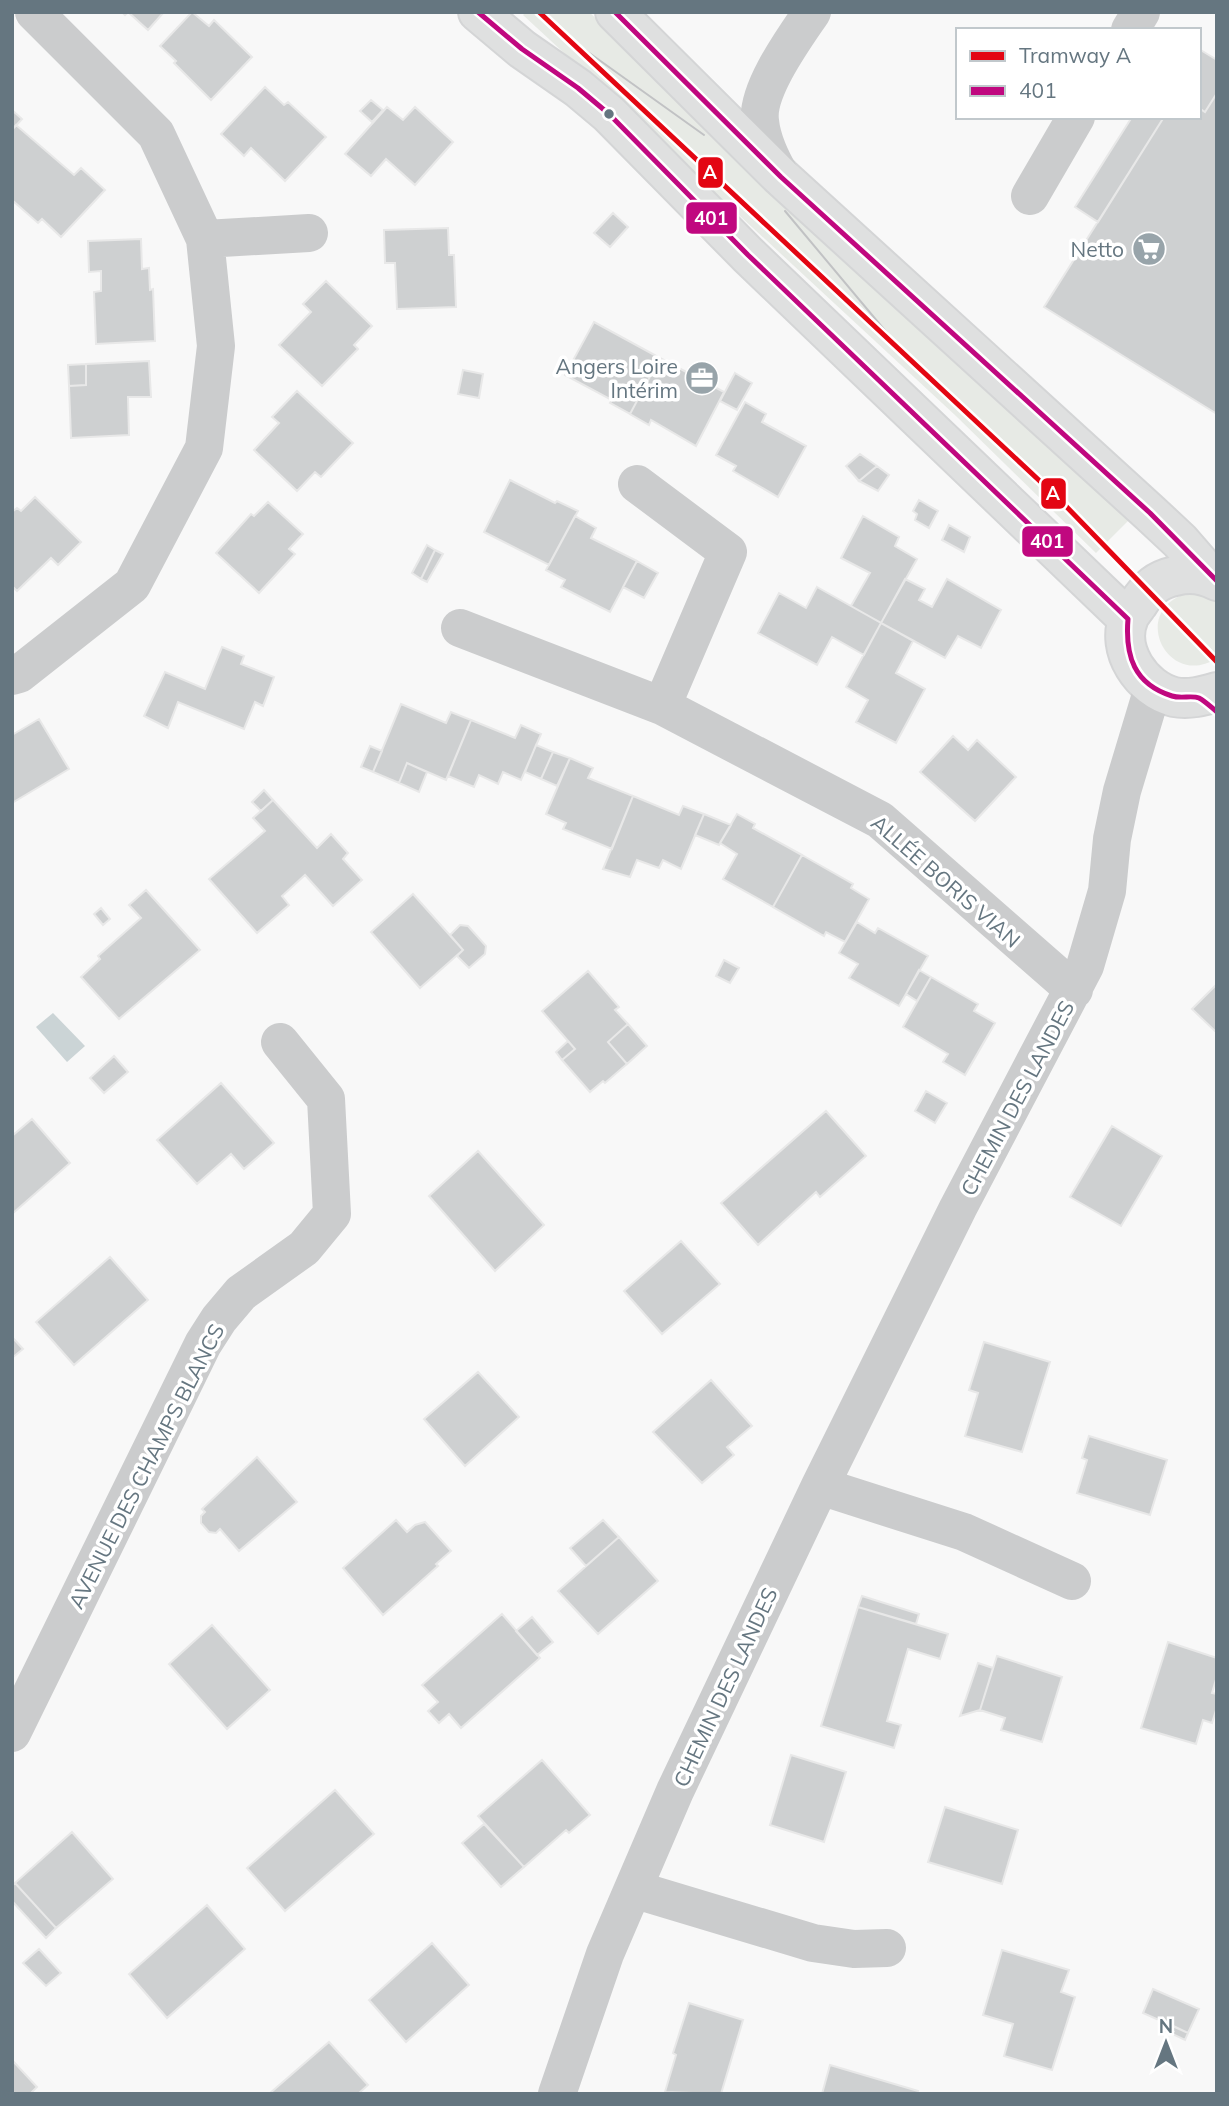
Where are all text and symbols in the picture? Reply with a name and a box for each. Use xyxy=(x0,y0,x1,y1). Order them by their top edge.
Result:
legend xyxy=(956,28,1201,119)
text: Tramway A xyxy=(1019,42,1132,68)
text: 401 xyxy=(1019,77,1057,103)
unlabelled marker xyxy=(602,107,616,121)
line badge: A xyxy=(697,156,724,189)
text: A xyxy=(703,160,718,184)
line badge: 401 xyxy=(685,201,738,235)
text: 401 xyxy=(694,206,728,230)
supermarket icon: Netto xyxy=(1130,230,1168,268)
place label: Netto xyxy=(1071,236,1124,262)
place label: Angers Loire Intérim xyxy=(556,353,678,403)
office icon: Angers Loire Intérim xyxy=(683,359,721,397)
line badge: A xyxy=(1040,477,1067,510)
text: A xyxy=(1046,481,1061,505)
line badge: 401 xyxy=(1021,525,1074,558)
text: 401 xyxy=(1030,529,1064,553)
street label: ALLÉE BORIS VIAN xyxy=(866,809,1026,953)
street label: CHEMIN DES LANDES xyxy=(955,996,1079,1200)
street label: AVENUE DES CHAMPS BLANCS xyxy=(63,1319,229,1613)
street label: CHEMIN DES LANDES xyxy=(667,1583,783,1791)
north arrow xyxy=(1131,2008,1201,2078)
text: N xyxy=(1159,2014,1173,2038)

